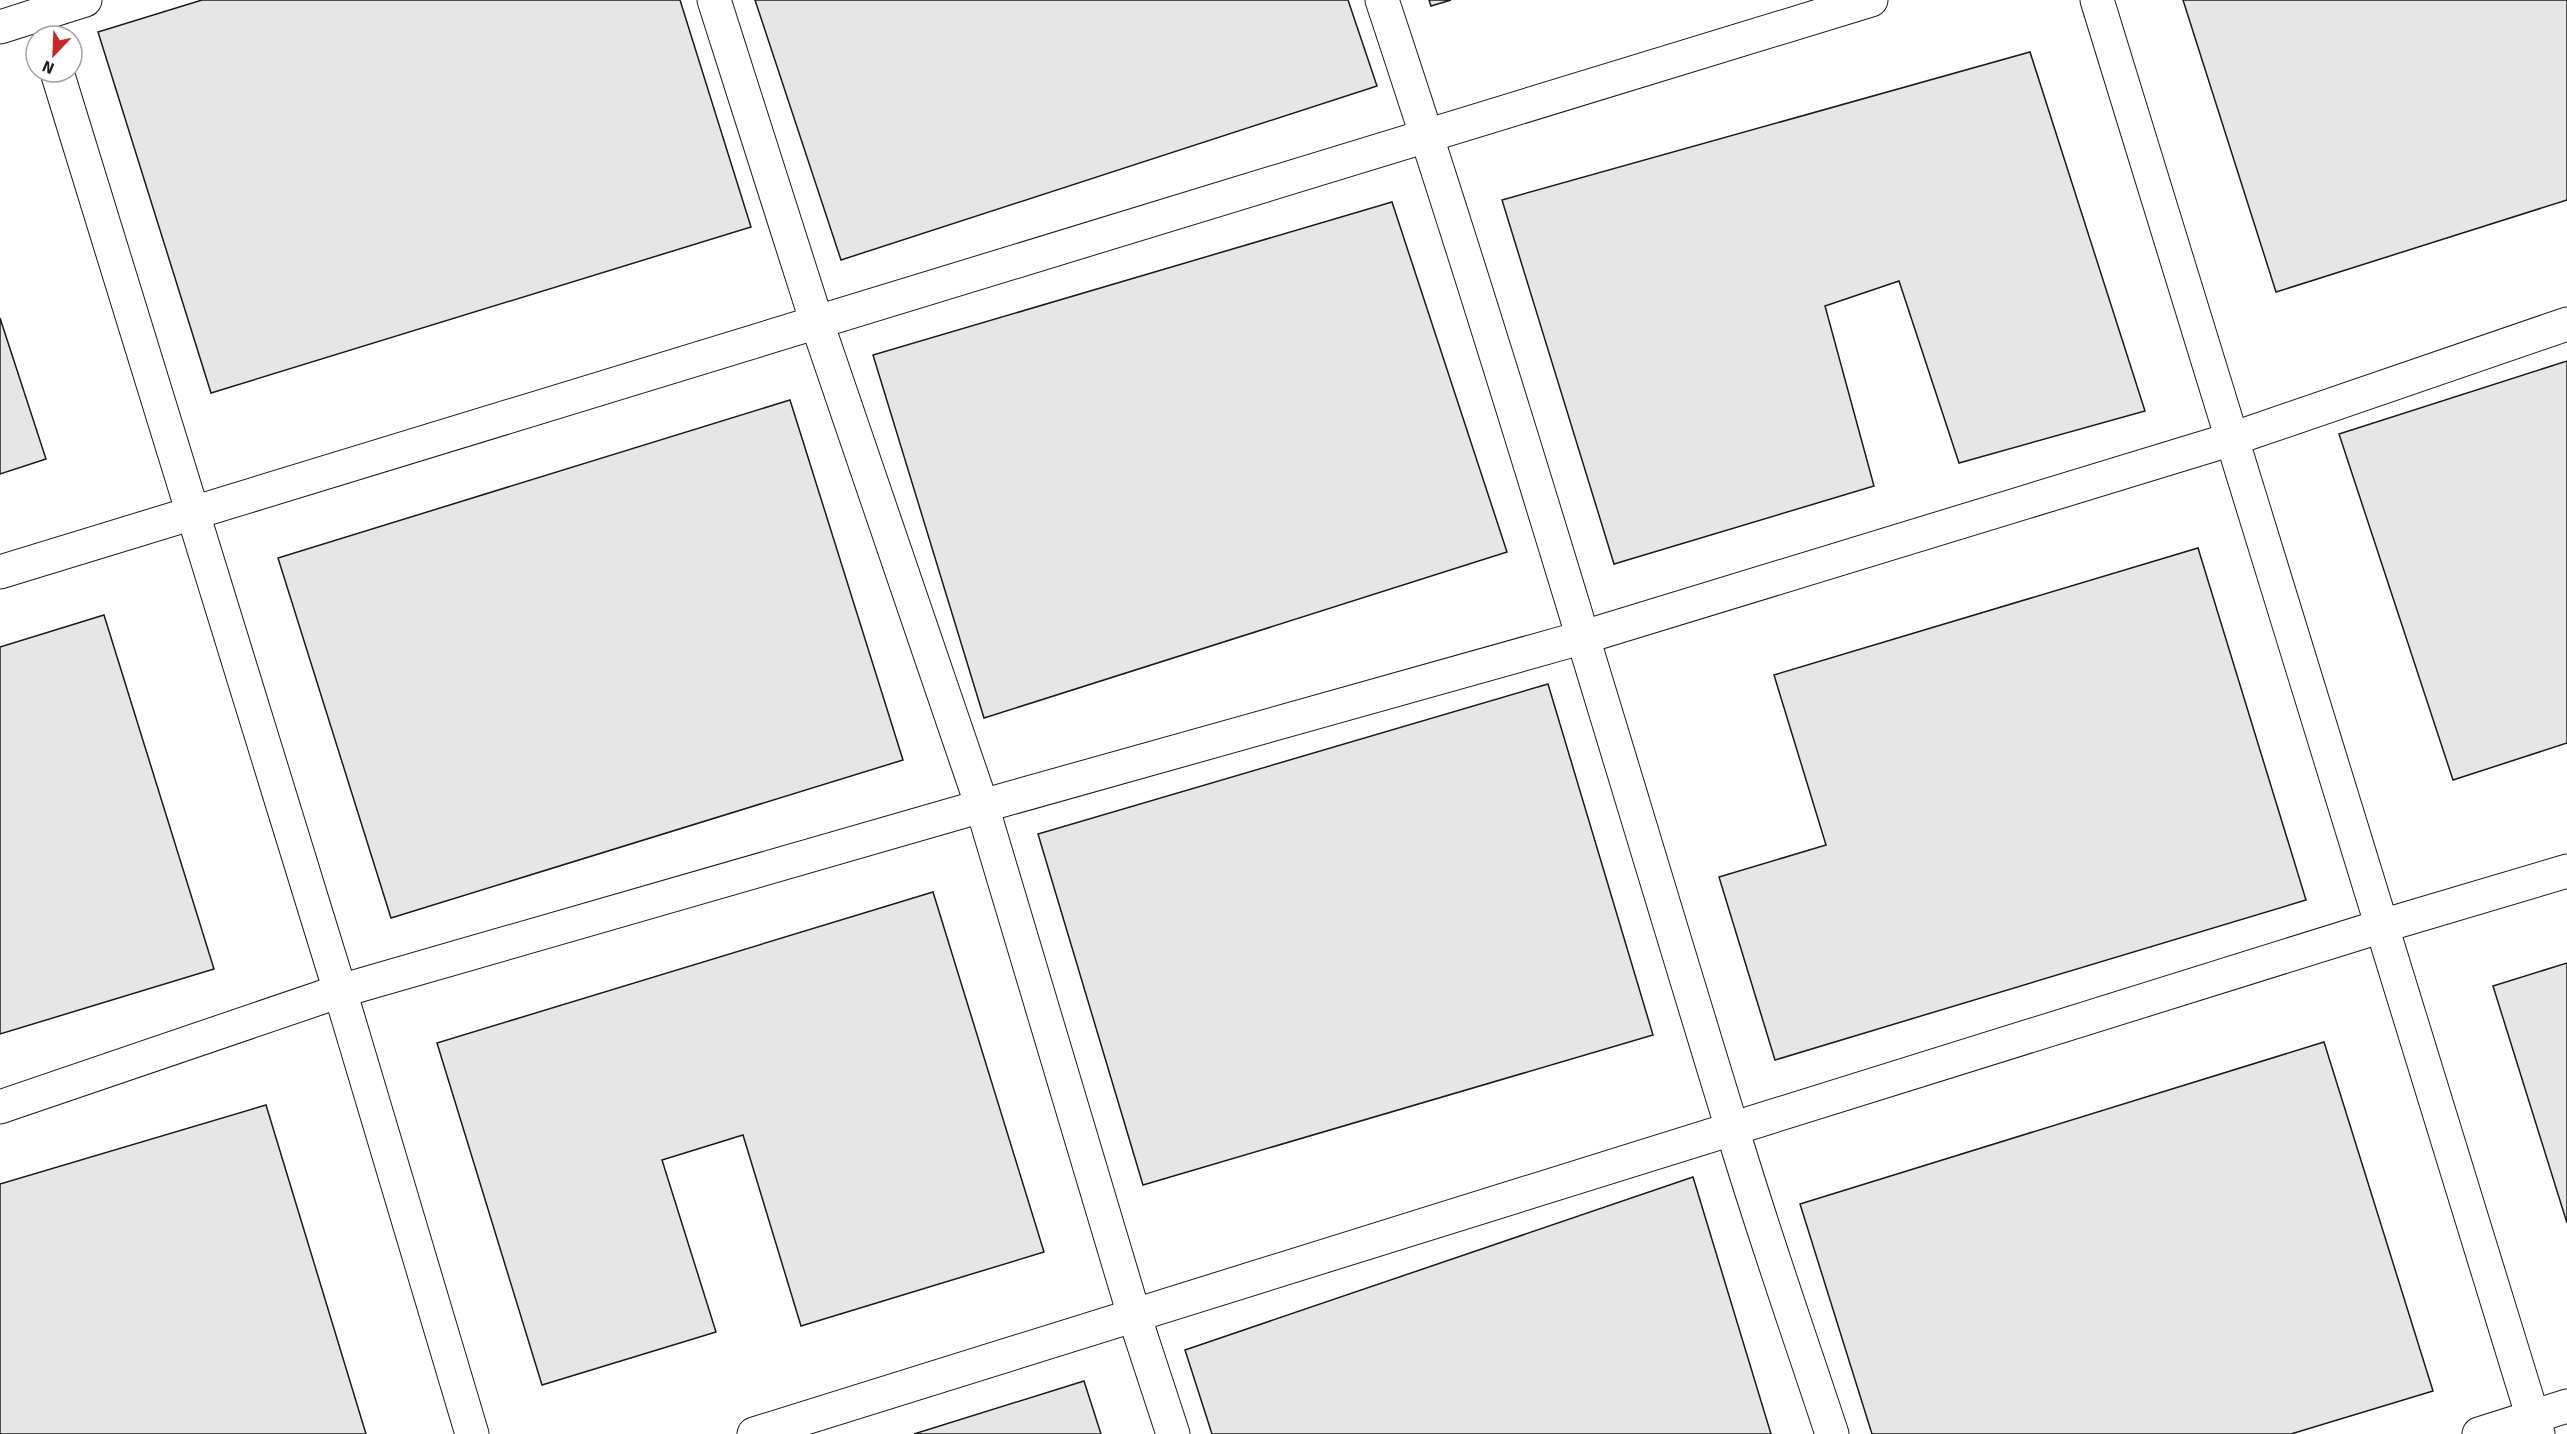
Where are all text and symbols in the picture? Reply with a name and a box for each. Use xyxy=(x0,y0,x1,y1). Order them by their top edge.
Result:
north arrow xyxy=(24,24,84,84)
text: N xyxy=(39,56,58,78)

